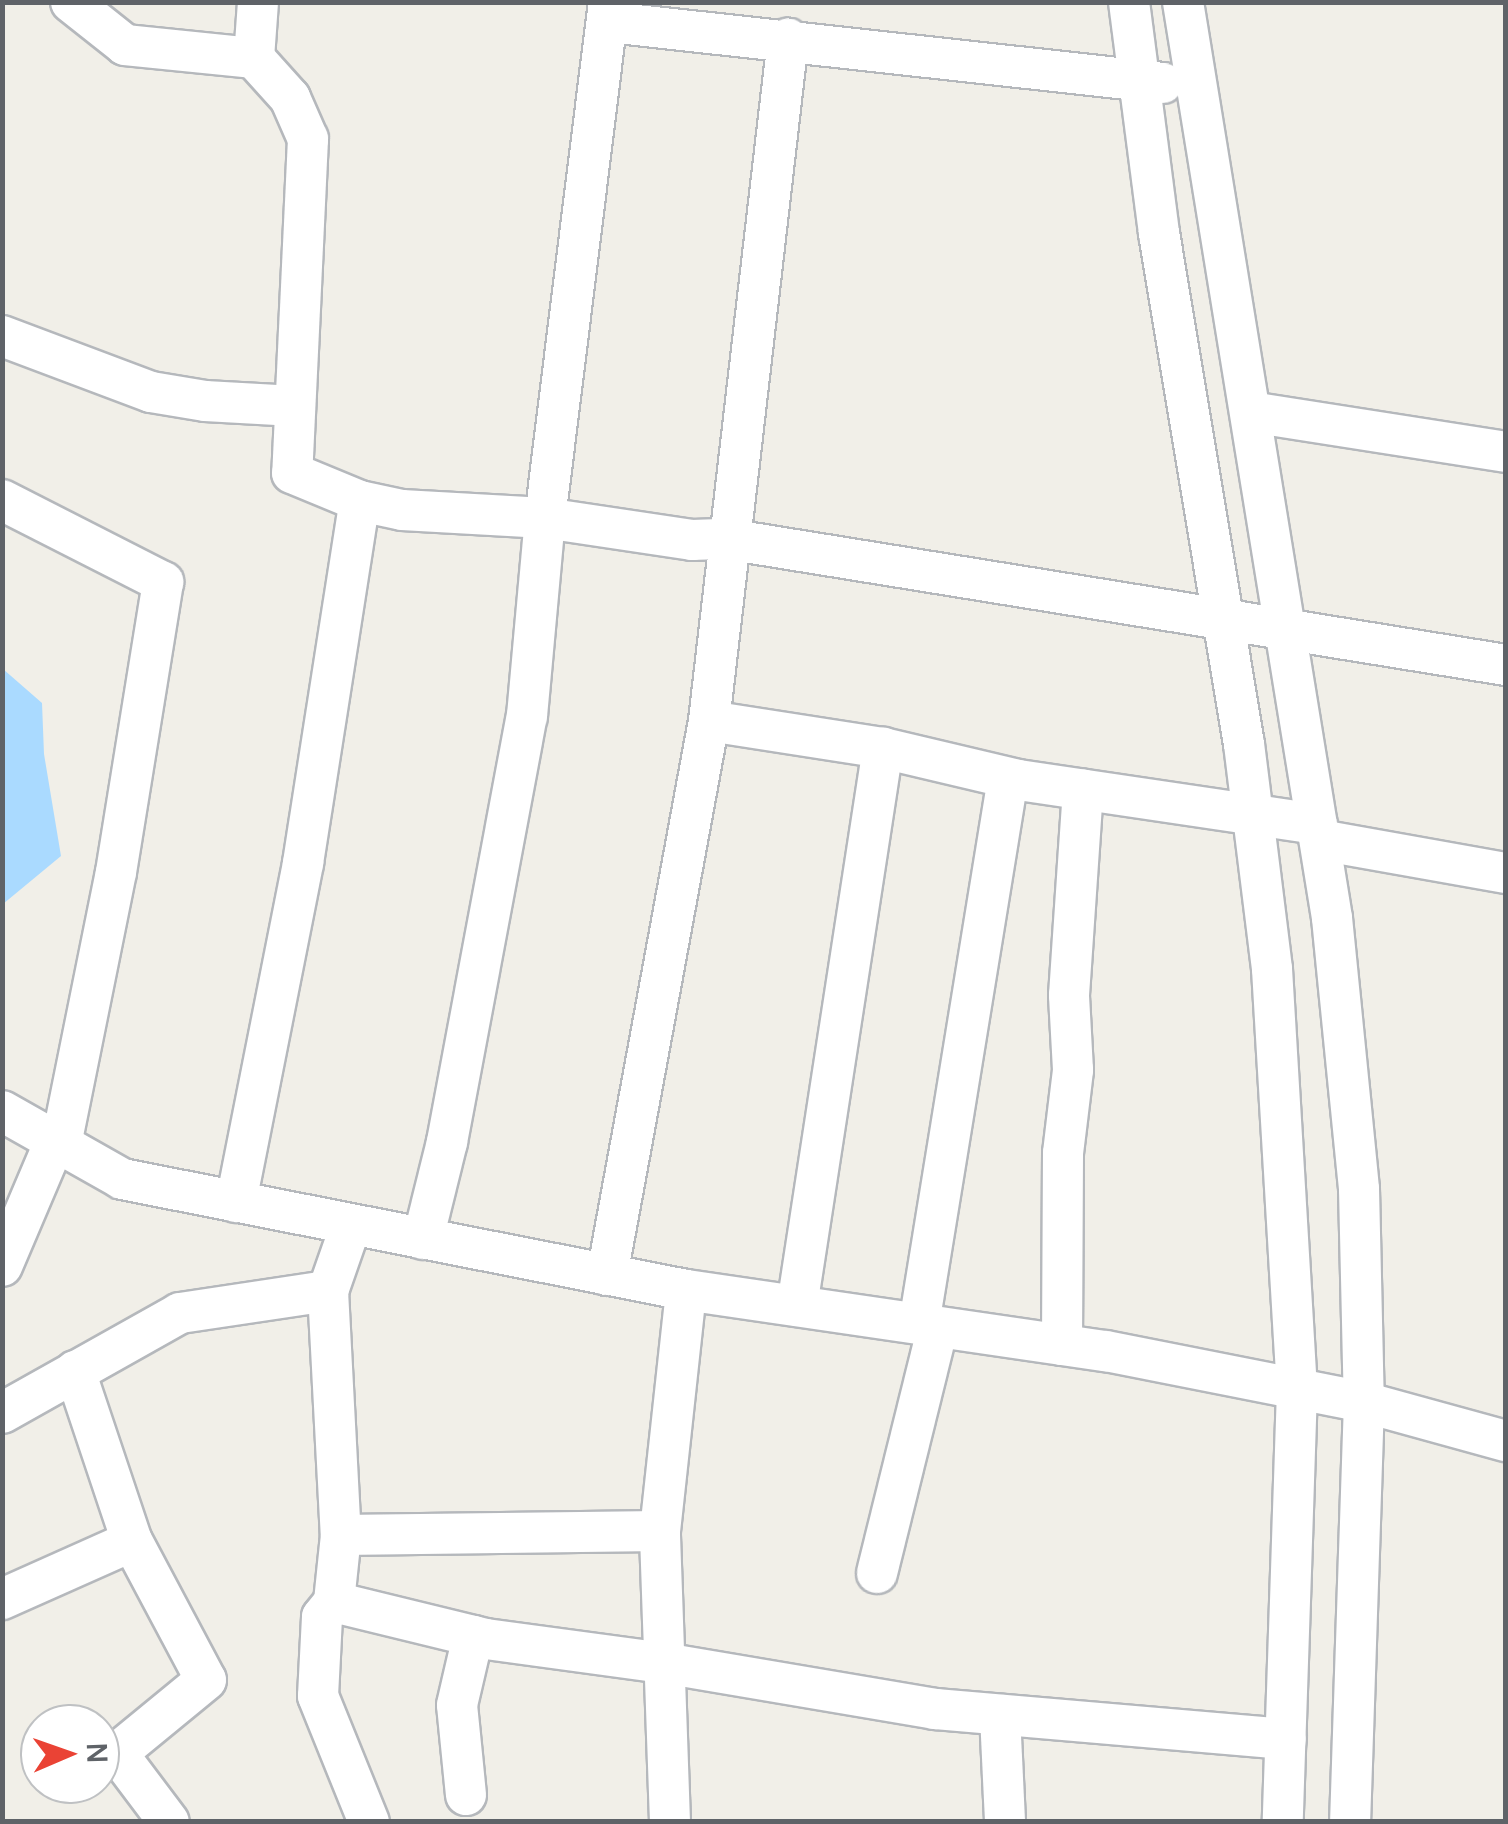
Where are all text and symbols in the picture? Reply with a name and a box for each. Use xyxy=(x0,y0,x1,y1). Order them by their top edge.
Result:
north arrow xyxy=(20,1704,120,1804)
text: N xyxy=(79,1742,117,1764)

